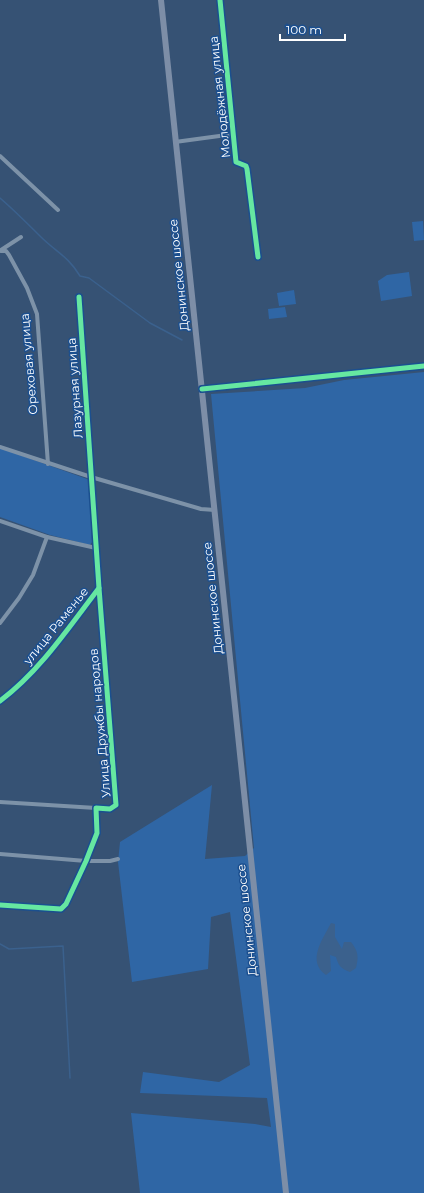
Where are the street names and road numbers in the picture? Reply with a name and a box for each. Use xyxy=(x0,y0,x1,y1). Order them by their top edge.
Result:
street label: Молодёжная улица xyxy=(206,35,233,159)
street label: Донинское шоссе xyxy=(165,218,192,332)
street label: Ореховая улица xyxy=(17,313,40,415)
street label: Лазурная улица xyxy=(64,337,85,439)
street label: Донинское шоссе xyxy=(199,541,226,655)
street label: улица Раменье xyxy=(19,584,91,668)
street label: Улица Дружбы народов xyxy=(85,648,114,798)
street label: Донинское шоссе xyxy=(233,863,260,977)

